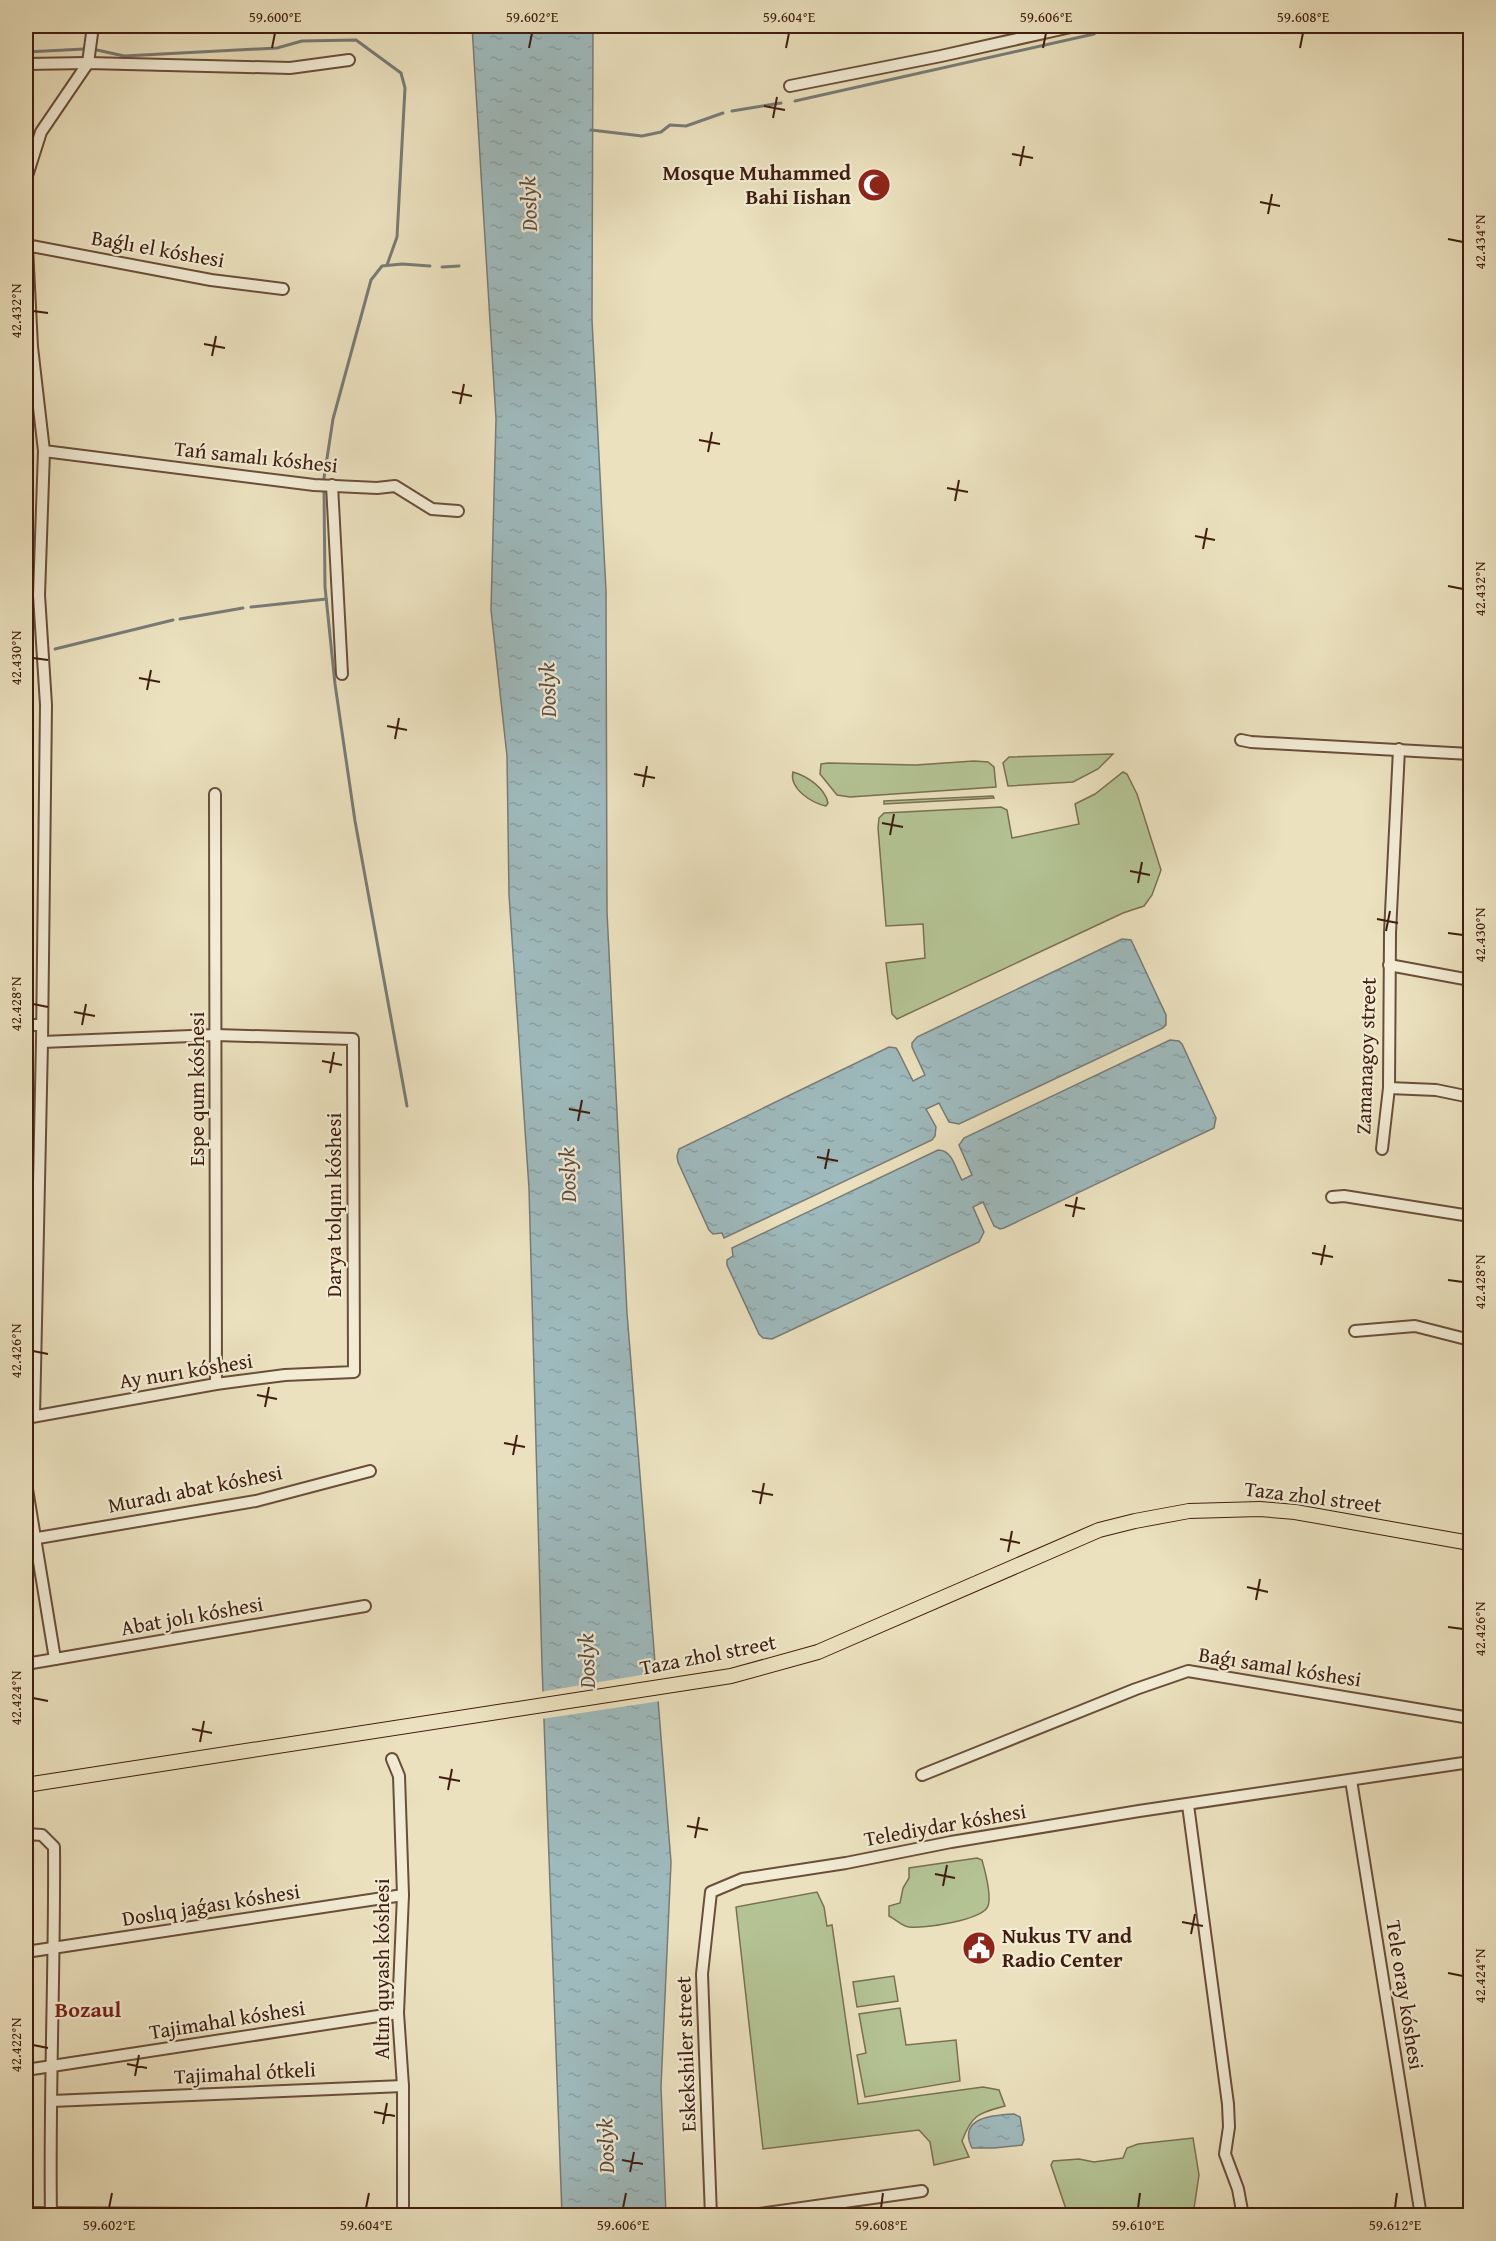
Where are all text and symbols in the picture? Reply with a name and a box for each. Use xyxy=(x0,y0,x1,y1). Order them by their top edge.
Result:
text: 59.600°E xyxy=(249,6,302,27)
text: 59.602°E xyxy=(506,6,559,27)
text: 59.604°E xyxy=(763,6,816,27)
text: 59.606°E xyxy=(1020,6,1073,27)
text: 59.608°E xyxy=(1277,6,1330,27)
place label: Mosque Muhammed Bahi Iishan xyxy=(662,157,852,212)
mosque icon: Mosque Muhammed Bahi Iishan xyxy=(856,167,892,203)
water label: Doslyk xyxy=(511,175,545,233)
text: 42.434°N xyxy=(1469,214,1490,269)
street label: Baǵlı el kóshesi xyxy=(89,222,227,275)
text: 42.432°N xyxy=(5,283,26,338)
street label: Tań samalı kóshesi xyxy=(173,432,340,481)
text: 42.432°N xyxy=(1469,561,1490,616)
text: 42.430°N xyxy=(5,630,26,685)
water label: Doslyk xyxy=(530,661,564,719)
text: 42.430°N xyxy=(1469,907,1490,962)
text: 42.428°N xyxy=(5,976,26,1031)
street label: Zamanagoy street xyxy=(1347,976,1384,1135)
street label: Espe qum kóshesi xyxy=(181,1012,212,1166)
street label: Darya tolqını kóshesi xyxy=(318,1112,349,1297)
water label: Doslyk xyxy=(550,1146,584,1204)
text: 42.428°N xyxy=(1469,1254,1490,1309)
text: 42.426°N xyxy=(5,1323,26,1378)
street label: Ay nurı kóshesi xyxy=(117,1345,255,1396)
street label: Muradı abat kóshesi xyxy=(105,1456,285,1521)
street label: Taza zhol street xyxy=(1243,1473,1384,1520)
street label: Abat jolı kóshesi xyxy=(118,1588,266,1643)
text: 42.426°N xyxy=(1469,1601,1490,1656)
street label: Taza zhol street xyxy=(637,1626,779,1683)
water label: Doslyk xyxy=(569,1632,603,1690)
street label: Baǵı samal kóshesi xyxy=(1197,1638,1364,1695)
text: 42.424°N xyxy=(5,1670,26,1725)
street label: Telediydar kóshesi xyxy=(861,1795,1029,1854)
street label: Doslıq jaǵası kóshesi xyxy=(120,1875,302,1934)
street label: Altın quyash kóshesi xyxy=(366,1878,397,2060)
street label: Tele oray kóshesi xyxy=(1378,1918,1433,2072)
place label: Nukus TV and Radio Center xyxy=(1002,1920,1132,1975)
public building icon: Nukus TV and Radio Center xyxy=(961,1930,997,1966)
text: 42.424°N xyxy=(1469,1948,1490,2003)
street label: Eskekshiler street xyxy=(667,1975,704,2133)
street label: Tajimahal kóshesi xyxy=(147,1992,307,2047)
district label: Bozaul xyxy=(55,1993,121,2025)
text: 42.422°N xyxy=(5,2017,26,2072)
street label: Tajimahal ótkeli xyxy=(173,2053,317,2092)
water label: Doslyk xyxy=(588,2117,622,2175)
text: 59.602°E xyxy=(83,2214,136,2235)
text: 59.604°E xyxy=(340,2214,393,2235)
text: 59.606°E xyxy=(597,2214,650,2235)
text: 59.608°E xyxy=(855,2214,908,2235)
text: 59.610°E xyxy=(1112,2214,1165,2235)
text: 59.612°E xyxy=(1369,2214,1422,2235)

